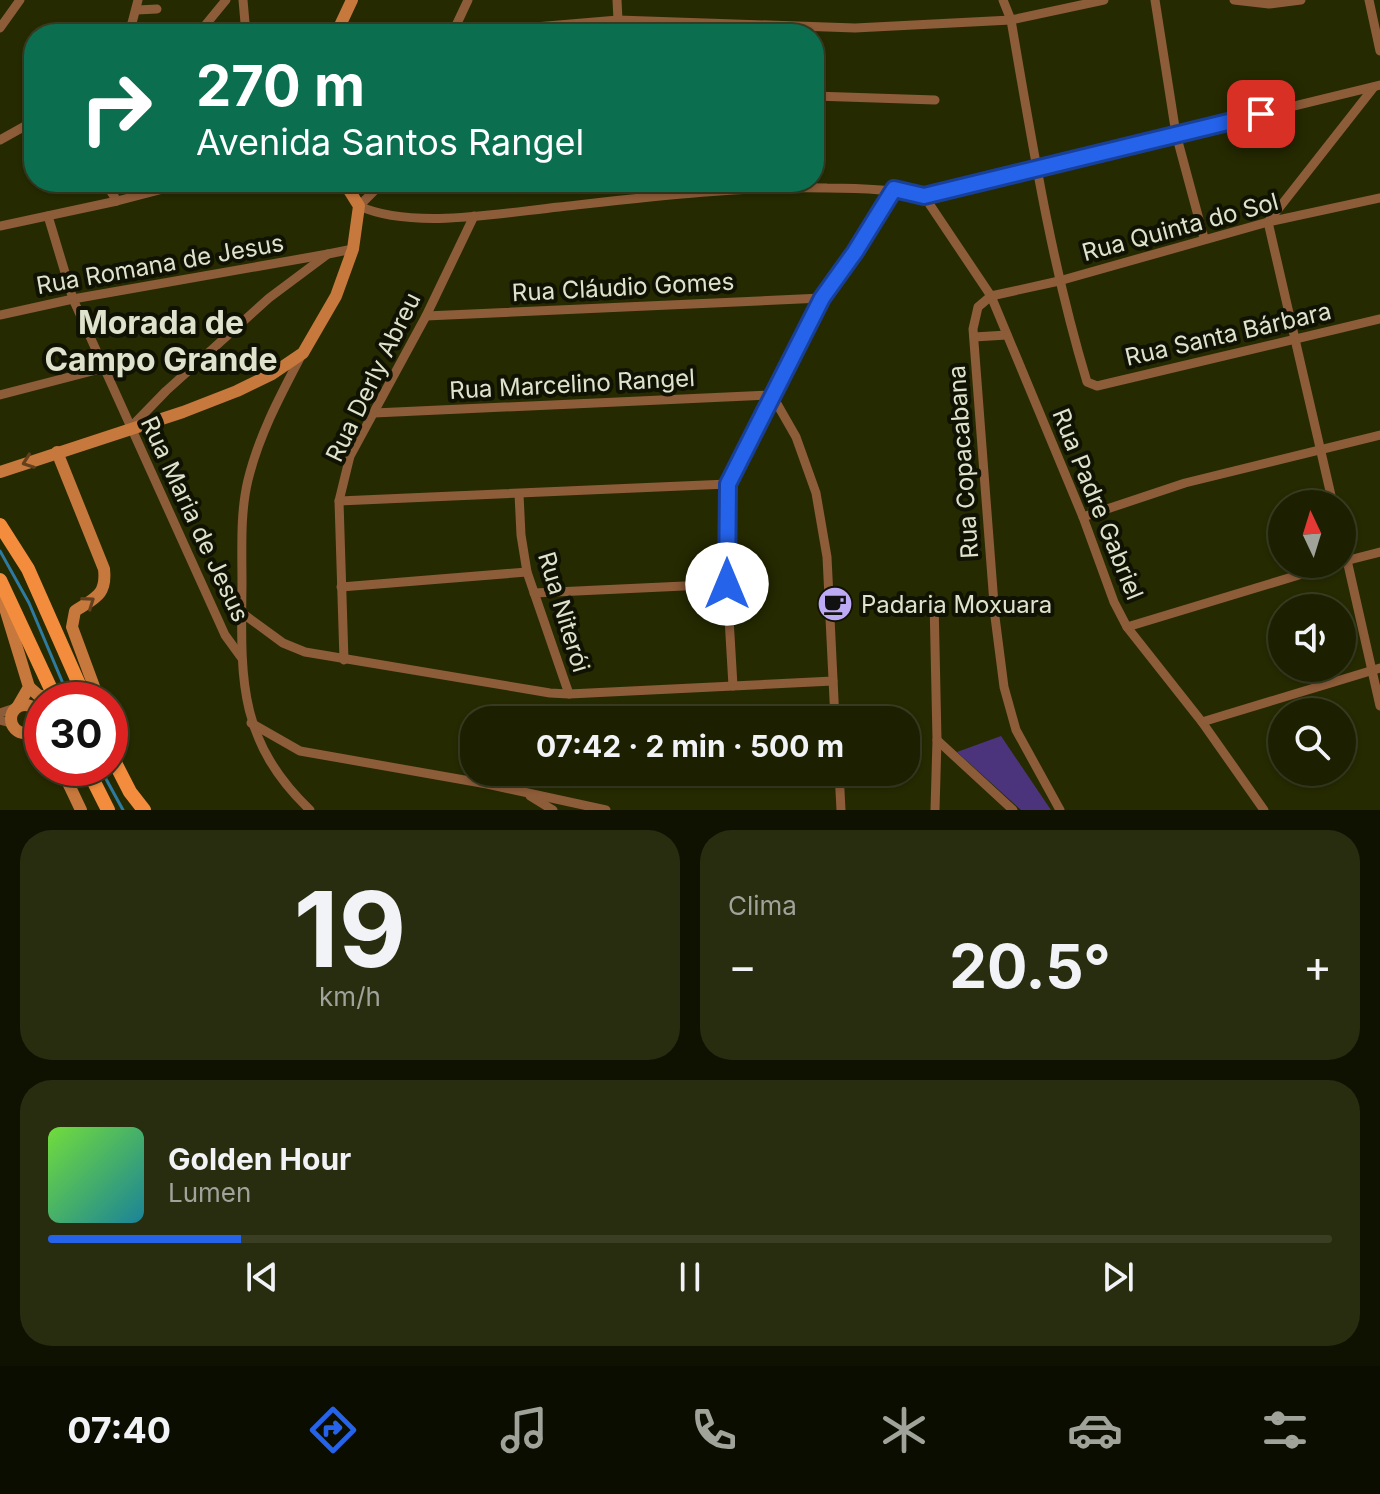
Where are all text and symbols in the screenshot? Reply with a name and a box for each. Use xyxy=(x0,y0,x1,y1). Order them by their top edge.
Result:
text: 270 m xyxy=(196,52,365,120)
icon: right xyxy=(64,56,168,160)
pin xyxy=(1227,80,1295,148)
icon: arrive xyxy=(1239,92,1283,136)
text: Avenida Santos Rangel xyxy=(196,120,584,164)
street label: Rua Quinta do Sol xyxy=(1079,187,1281,267)
street label: Rua Romana de Jesus xyxy=(34,228,286,300)
street label: Rua Cláudio Gomes xyxy=(511,267,735,307)
street label: Rua Derly Abreu xyxy=(319,288,427,466)
street label: Rua Santa Bárbara xyxy=(1122,296,1334,372)
district label: Morada de Campo Grande xyxy=(44,303,278,379)
street label: Rua Marcelino Rangel xyxy=(449,363,695,405)
street label: Rua Copacabana xyxy=(942,364,984,560)
street label: Rua Padre Gabriel xyxy=(1046,404,1150,604)
street label: Rua Maria de Jesus xyxy=(135,412,255,626)
one-way arrow xyxy=(22,452,36,469)
north arrow xyxy=(1268,490,1356,578)
map controls xyxy=(1268,490,1356,786)
position arrow xyxy=(685,542,769,626)
street label: Rua Niterói xyxy=(532,548,596,676)
cafe icon: Padaria Moxuara xyxy=(816,585,854,623)
place label: Padaria Moxuara xyxy=(861,590,1052,619)
button: sound xyxy=(1268,594,1356,682)
one-way arrow xyxy=(80,597,94,612)
speed limit sign: 30 xyxy=(24,682,128,786)
button: search xyxy=(1268,698,1356,786)
text: 07:42 · 2 min · 500 m xyxy=(536,728,844,764)
text: 19 xyxy=(294,866,406,992)
text: Clima xyxy=(728,890,797,921)
text: 20.5° xyxy=(949,930,1111,1002)
text: − xyxy=(728,939,757,993)
text: + xyxy=(1303,939,1332,993)
text: km/h xyxy=(319,981,381,1012)
text: Golden Hour xyxy=(168,1141,351,1177)
text: Lumen xyxy=(168,1177,251,1208)
icon: previous xyxy=(240,1255,284,1299)
icon: pause xyxy=(668,1255,712,1299)
icon: next xyxy=(1096,1255,1140,1299)
icon: directions xyxy=(305,1402,361,1458)
icon: music xyxy=(496,1402,552,1458)
icon: phone xyxy=(686,1402,742,1458)
icon: climate xyxy=(876,1402,932,1458)
icon: car xyxy=(1067,1402,1123,1458)
icon: filters xyxy=(1257,1402,1313,1458)
text: 07:40 xyxy=(67,1408,171,1452)

